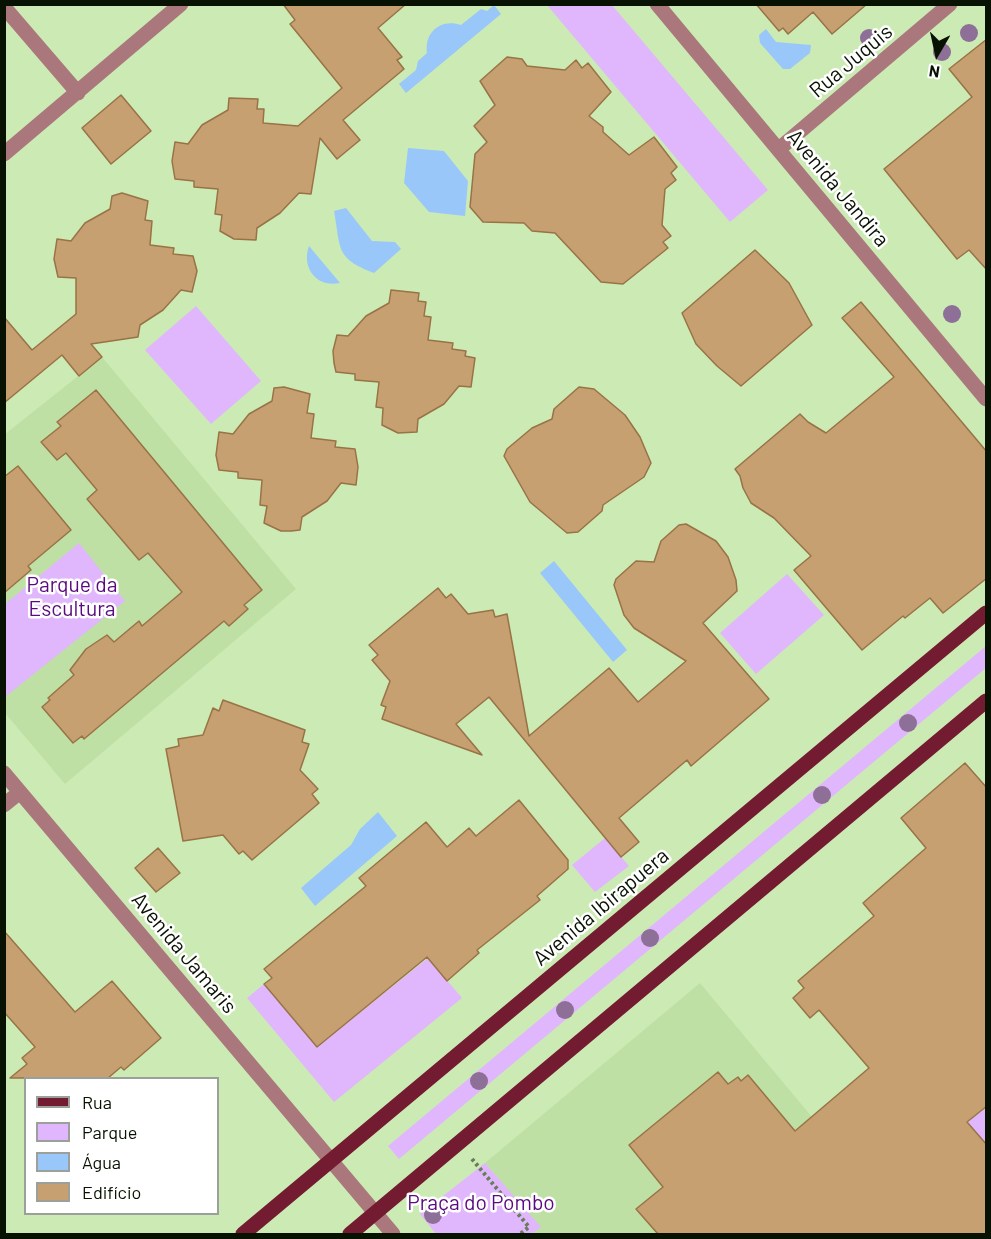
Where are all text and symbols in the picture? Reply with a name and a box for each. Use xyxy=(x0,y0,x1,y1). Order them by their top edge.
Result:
street label: Rua Juquis xyxy=(804,19,898,103)
north arrow xyxy=(907,24,967,84)
text: N xyxy=(927,62,941,82)
street label: Avenida Jandira xyxy=(782,124,894,252)
park label: Parque da Escultura xyxy=(27,572,117,622)
street label: Avenida Ibirapuera xyxy=(528,843,674,971)
street label: Avenida Jamaris xyxy=(126,887,242,1019)
legend xyxy=(24,1077,219,1215)
text: Rua xyxy=(82,1091,112,1113)
text: Parque xyxy=(82,1121,137,1143)
text: Água xyxy=(82,1151,121,1173)
text: Edifício xyxy=(82,1181,141,1203)
park label: Praça do Pombo xyxy=(407,1190,555,1216)

